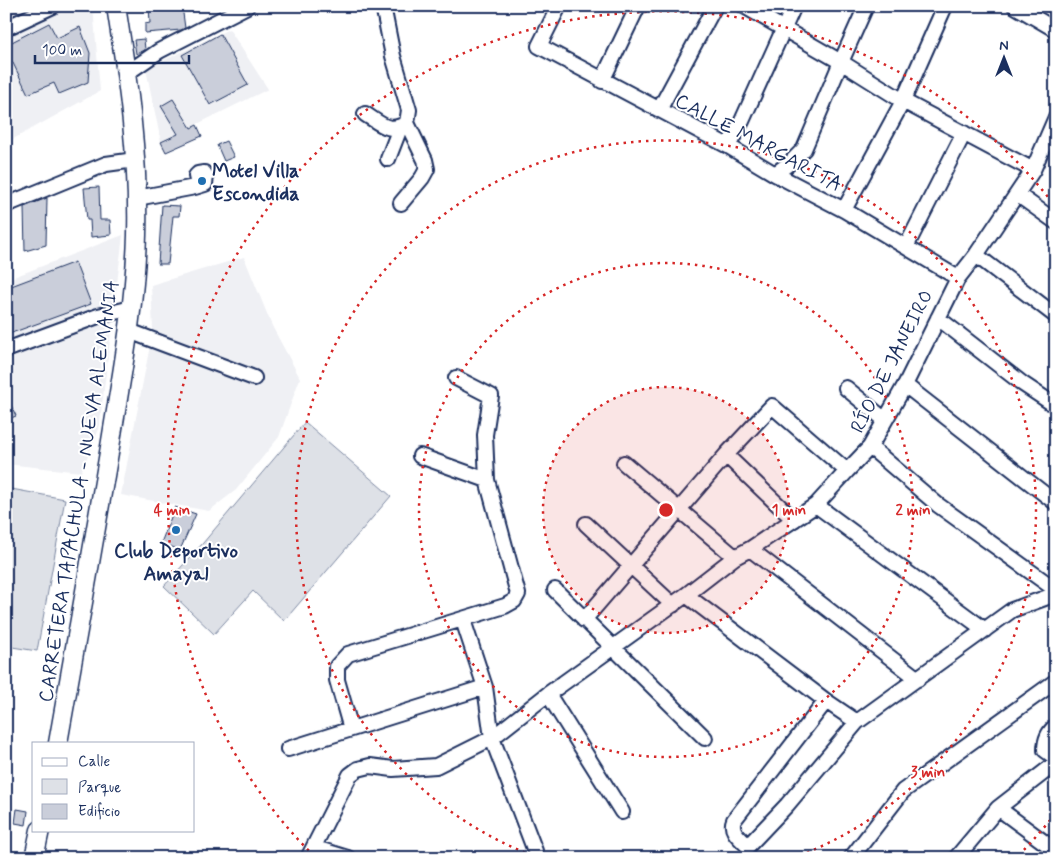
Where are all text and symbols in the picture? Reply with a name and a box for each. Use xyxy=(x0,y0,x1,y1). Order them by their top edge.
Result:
scale bar xyxy=(35,32,189,64)
north arrow xyxy=(980,32,1030,82)
text: N xyxy=(999,37,1009,55)
text: 100 m xyxy=(42,41,82,61)
street label: CALLE MARGARITA xyxy=(670,88,847,199)
place label: Motel Villa Escondida xyxy=(212,158,300,208)
marker: Motel Villa Escondida xyxy=(196,175,208,187)
street label: CARRETERA TAPACHULA - NUEVA ALEMANIA xyxy=(33,278,126,704)
street label: RÍO DE JANEIRO xyxy=(845,285,940,438)
text: 4 min xyxy=(154,501,190,521)
centre of rings xyxy=(657,501,675,519)
text: 1 min xyxy=(772,501,806,521)
text: 2 min xyxy=(895,501,931,521)
marker: Club Deportivo Amayal xyxy=(170,524,182,536)
place label: Club Deportivo Amayal xyxy=(114,538,238,588)
legend xyxy=(32,742,195,832)
text: Calle xyxy=(78,752,110,772)
text: 3 min xyxy=(911,763,945,783)
text: Parque xyxy=(78,778,121,798)
text: Edificio xyxy=(78,802,120,822)

